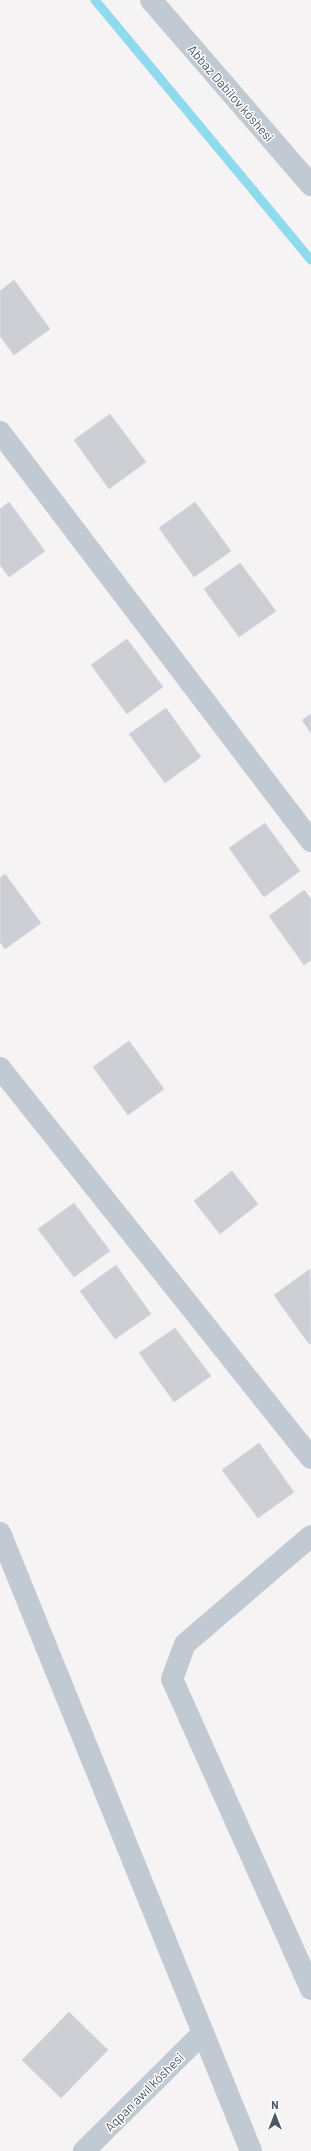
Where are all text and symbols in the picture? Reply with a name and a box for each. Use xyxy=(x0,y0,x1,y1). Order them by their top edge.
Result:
street label: Abbaz Dabilov kóshesi xyxy=(184,41,278,145)
street label: Aqpan awıl kóshesi xyxy=(101,2049,187,2135)
north arrow xyxy=(255,2095,295,2135)
text: N xyxy=(271,2098,279,2111)

